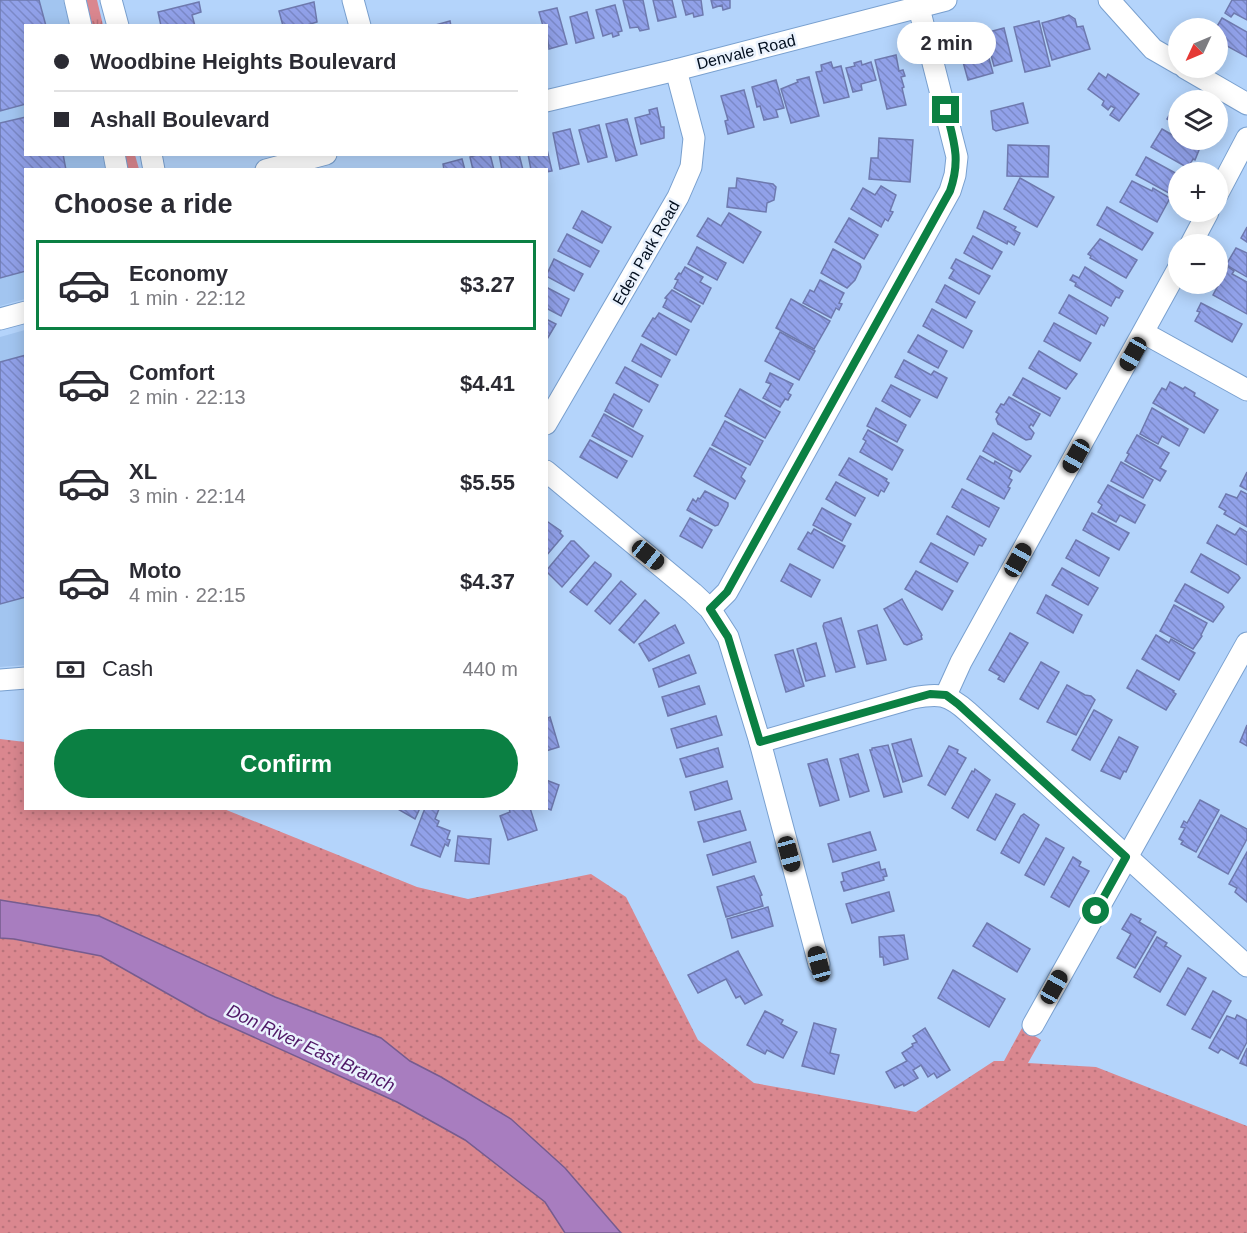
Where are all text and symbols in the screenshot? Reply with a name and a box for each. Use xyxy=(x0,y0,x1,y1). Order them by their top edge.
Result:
north arrow xyxy=(1168,18,1228,78)
map controls xyxy=(1168,18,1228,294)
callout: 2 min xyxy=(896,23,996,65)
street label: Denvale Road xyxy=(695,31,797,73)
text: 2 min xyxy=(920,32,973,54)
text: Woodbine Heights Boulevard xyxy=(90,49,396,74)
button: layers xyxy=(1168,90,1228,150)
route end xyxy=(932,96,959,123)
text: Ashall Boulevard xyxy=(90,107,270,132)
button: + xyxy=(1168,162,1228,222)
text: Choose a ride xyxy=(54,189,233,219)
street label: Eden Park Road xyxy=(609,198,683,308)
button: − xyxy=(1168,234,1228,294)
icon: car xyxy=(57,258,111,312)
text: Economy xyxy=(129,261,228,286)
text: $3.27 xyxy=(460,272,515,297)
text: 1 min · 22:12 xyxy=(129,287,246,309)
car xyxy=(1116,334,1150,374)
icon: car xyxy=(57,357,111,411)
text: Comfort xyxy=(129,360,215,385)
text: $4.41 xyxy=(460,371,515,396)
text: 2 min · 22:13 xyxy=(129,386,246,408)
car xyxy=(1059,436,1093,476)
icon: car xyxy=(57,456,111,510)
text: XL xyxy=(129,459,157,484)
text: $5.55 xyxy=(460,470,515,495)
text: 3 min · 22:14 xyxy=(129,485,246,507)
car xyxy=(628,537,668,573)
car xyxy=(1001,540,1035,580)
icon: car xyxy=(57,555,111,609)
text: Moto xyxy=(129,558,182,583)
text: $4.37 xyxy=(460,569,515,594)
text: 4 min · 22:15 xyxy=(129,584,246,606)
icon: cash xyxy=(54,653,87,686)
text: Cash xyxy=(102,656,153,681)
text: 440 m xyxy=(462,658,518,680)
button: Confirm xyxy=(54,729,518,798)
car xyxy=(776,834,802,874)
route start xyxy=(1082,897,1109,924)
car xyxy=(806,944,832,984)
car xyxy=(1037,967,1071,1007)
water label: Don River East Branch xyxy=(224,1000,398,1096)

